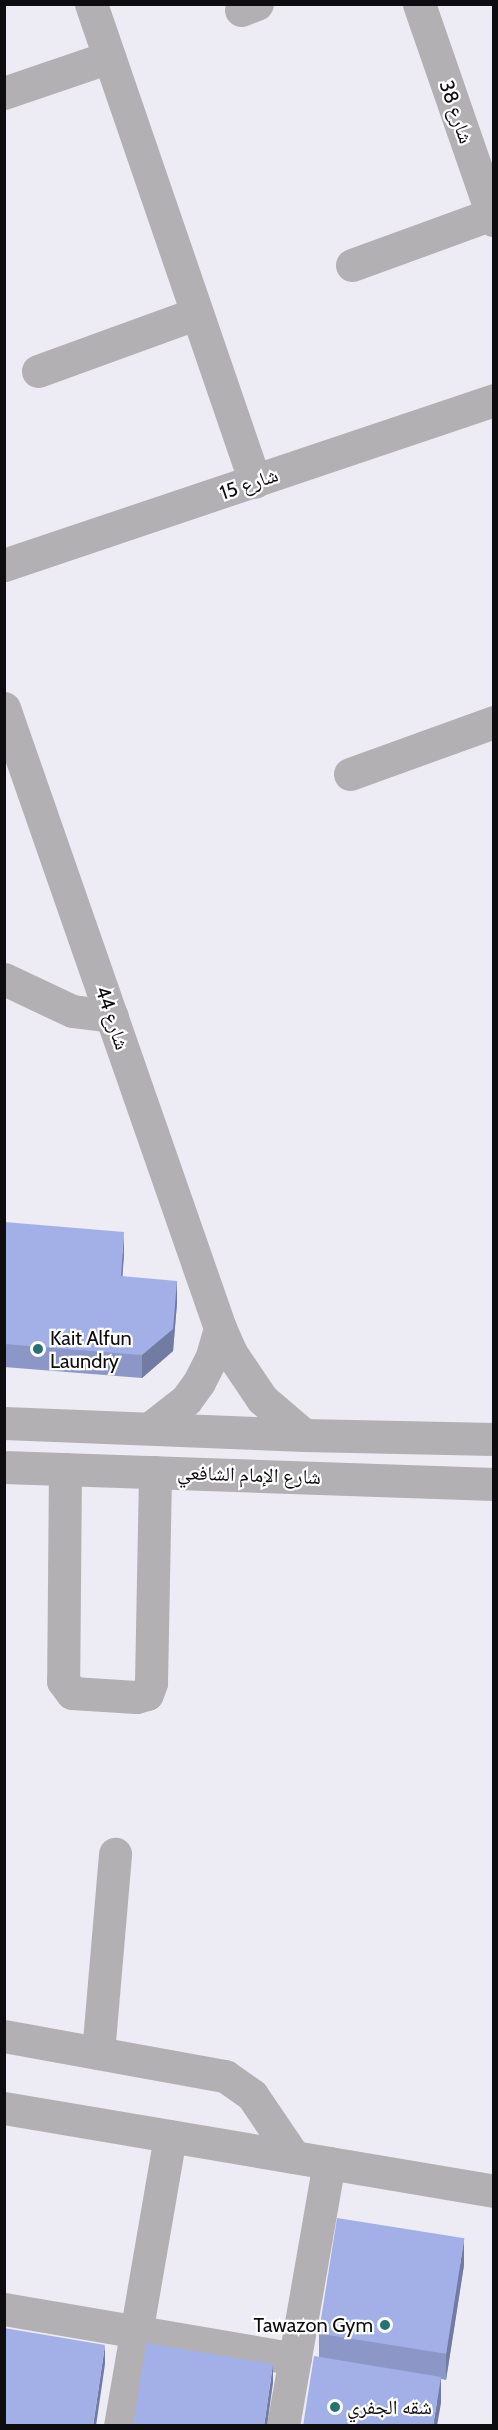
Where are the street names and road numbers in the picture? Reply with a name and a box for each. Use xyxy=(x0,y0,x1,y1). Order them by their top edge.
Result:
street label: شارع 38 xyxy=(434,77,478,147)
street label: شارع 15 xyxy=(217,463,281,505)
street label: شارع 44 xyxy=(90,983,134,1053)
street label: شارع الإمام الشافعي xyxy=(177,1460,321,1490)

